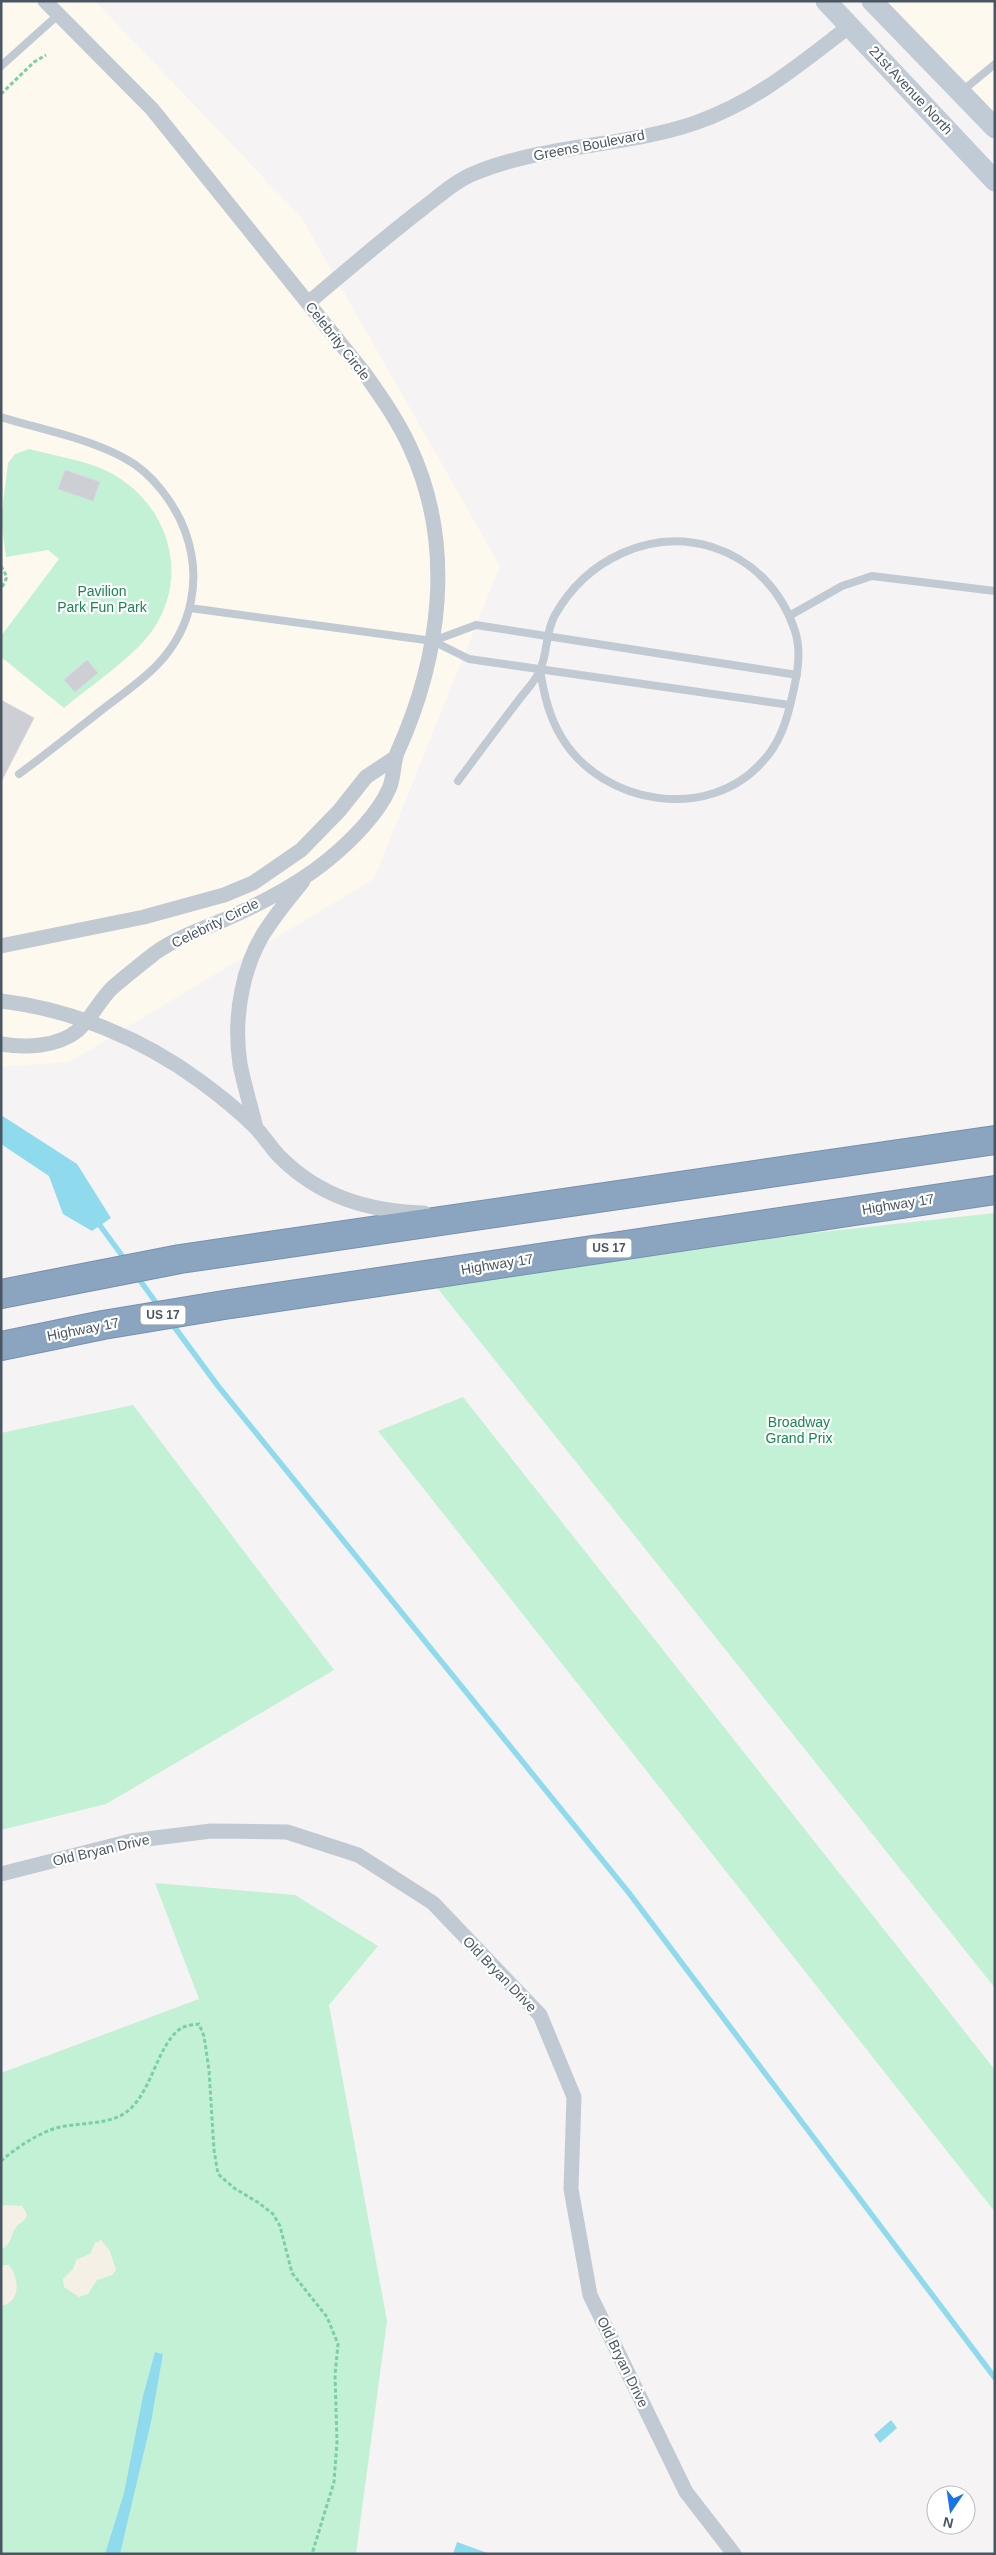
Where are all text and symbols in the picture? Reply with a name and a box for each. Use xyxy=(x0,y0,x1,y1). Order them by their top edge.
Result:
street label: 21st Avenue North xyxy=(866,43,956,137)
street label: Greens Boulevard xyxy=(532,126,646,164)
street label: Celebrity Circle xyxy=(302,299,374,383)
park label: Pavilion Park Fun Park xyxy=(57,583,148,615)
street label: Celebrity Circle xyxy=(169,895,261,951)
street label: Highway 17 xyxy=(861,1190,936,1218)
road number: US 17 xyxy=(586,1238,632,1258)
street label: Highway 17 xyxy=(460,1250,535,1278)
road number: US 17 xyxy=(140,1306,186,1324)
street label: Highway 17 xyxy=(46,1314,121,1344)
park label: Broadway Grand Prix xyxy=(766,1414,832,1446)
street label: Old Bryan Drive xyxy=(51,1831,151,1869)
street label: Old Bryan Drive xyxy=(460,1933,540,2015)
street label: Old Bryan Drive xyxy=(594,2314,652,2410)
north arrow xyxy=(926,2485,976,2535)
text: N xyxy=(941,2514,955,2532)

